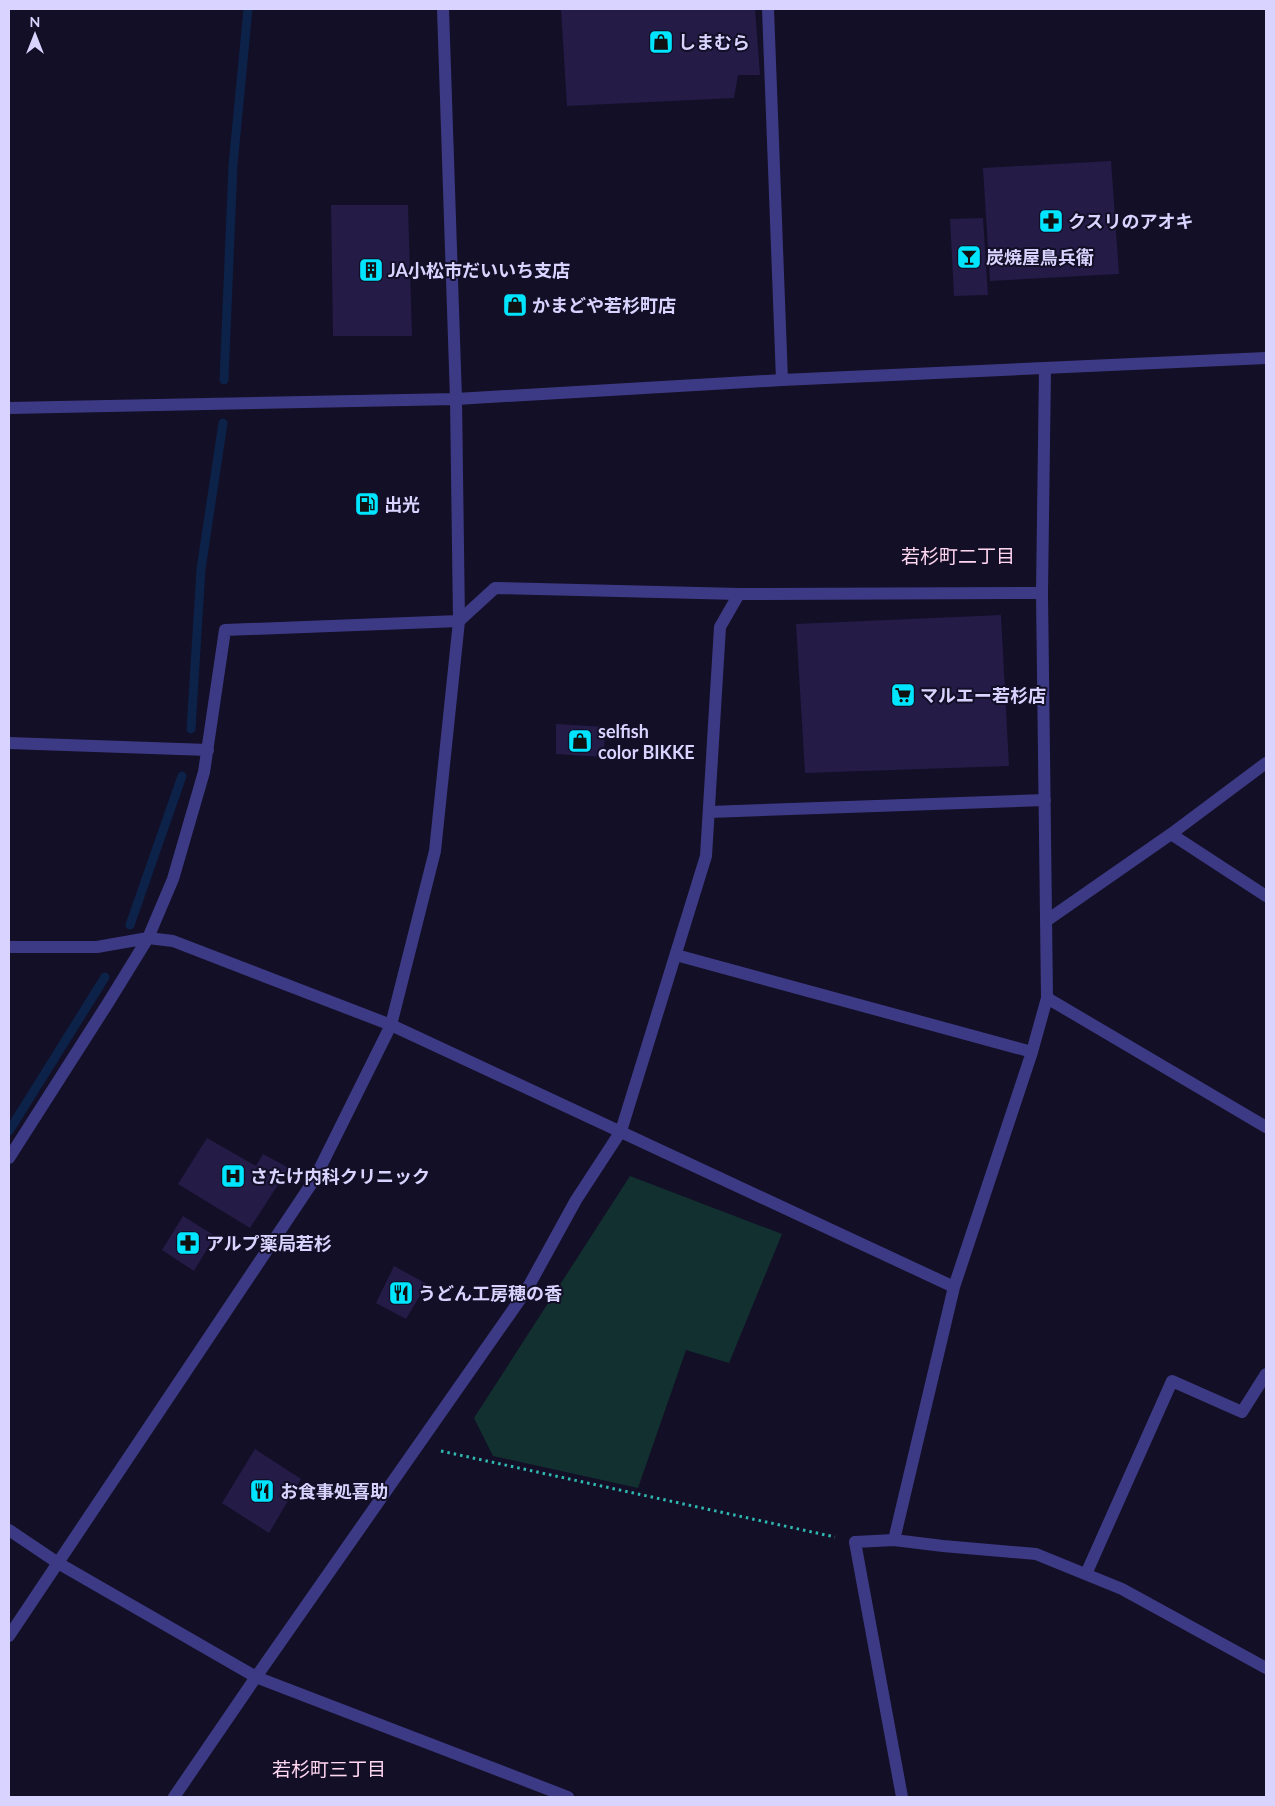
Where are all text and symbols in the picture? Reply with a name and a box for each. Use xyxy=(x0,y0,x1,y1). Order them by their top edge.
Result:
north arrow xyxy=(10,10,60,60)
text: N xyxy=(30,13,40,30)
shop icon: しまむら xyxy=(648,29,674,55)
place label: しまむら xyxy=(678,31,750,53)
pharmacy icon: クスリのアオキ xyxy=(1038,208,1064,234)
place label: クスリのアオキ xyxy=(1068,210,1193,232)
bar icon: 炭焼屋鳥兵衛 xyxy=(956,244,982,270)
place label: 炭焼屋鳥兵衛 xyxy=(986,246,1094,268)
building icon: JA小松市だいいち支店 xyxy=(358,257,384,283)
place label: JA小松市だいいち支店 xyxy=(388,259,570,281)
shop icon: かまどや若杉町店 xyxy=(502,292,528,318)
place label: かまどや若杉町店 xyxy=(532,294,676,316)
fuel station icon: 出光 xyxy=(354,491,380,517)
place label: 出光 xyxy=(384,493,420,515)
district label: 若杉町二丁目 xyxy=(901,544,1015,567)
supermarket icon: マルエー若杉店 xyxy=(890,682,916,708)
place label: マルエー若杉店 xyxy=(920,684,1046,706)
place label: selfish color BIKKE xyxy=(598,720,695,763)
shop icon: selfish color BIKKE xyxy=(567,728,593,754)
hospital icon: さたけ内科クリニック xyxy=(220,1163,246,1189)
place label: さたけ内科クリニック xyxy=(250,1165,430,1187)
pharmacy icon: アルプ薬局若杉 xyxy=(175,1230,201,1256)
place label: アルプ薬局若杉 xyxy=(206,1232,332,1254)
restaurant icon: うどん工房穂の香 xyxy=(388,1280,414,1306)
place label: うどん工房穂の香 xyxy=(418,1282,562,1304)
restaurant icon: お食事処喜助 xyxy=(249,1478,275,1504)
place label: お食事処喜助 xyxy=(280,1480,388,1502)
district label: 若杉町三丁目 xyxy=(272,1757,386,1780)

